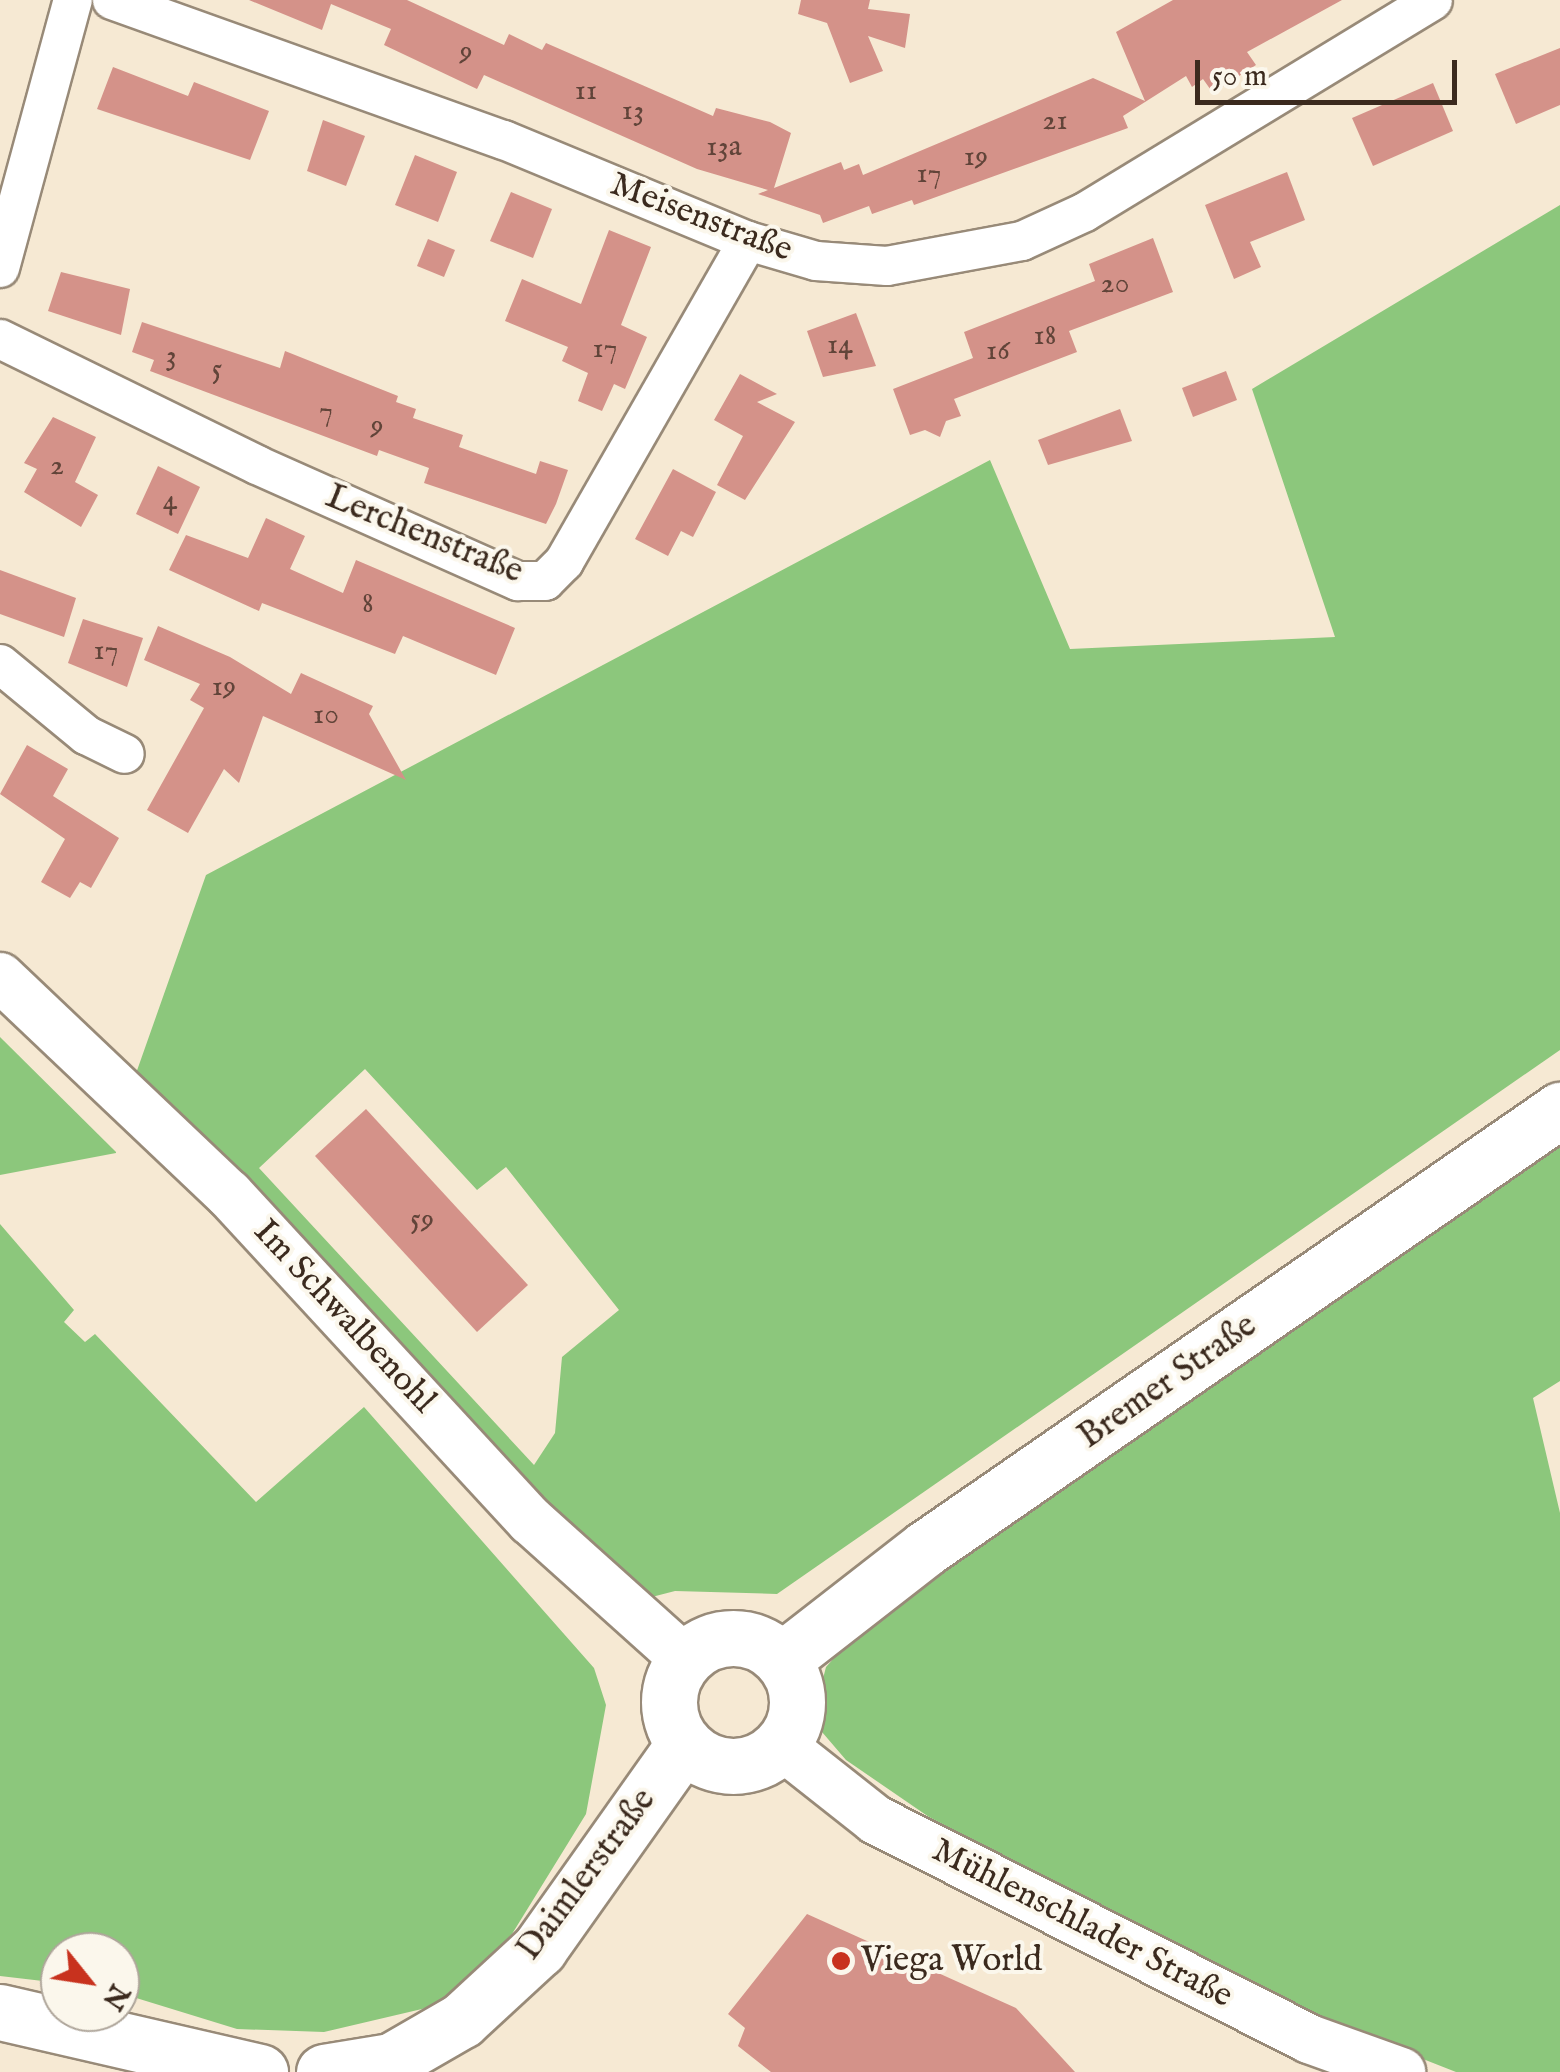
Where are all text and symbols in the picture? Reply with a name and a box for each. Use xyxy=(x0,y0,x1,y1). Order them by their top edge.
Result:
house number: 9 xyxy=(459,34,473,70)
scale bar xyxy=(1200,40,1462,102)
text: 50 m xyxy=(1212,58,1267,96)
house number: 11 xyxy=(575,73,597,109)
house number: 13 xyxy=(622,93,644,129)
house number: 21 xyxy=(1042,103,1068,139)
house number: 13a xyxy=(706,129,742,165)
house number: 19 xyxy=(964,139,988,175)
house number: 17 xyxy=(916,156,942,192)
street label: Meisenstraße xyxy=(604,164,798,272)
house number: 20 xyxy=(1101,266,1129,302)
house number: 18 xyxy=(1034,318,1056,354)
house number: 14 xyxy=(827,327,853,363)
house number: 17 xyxy=(592,331,618,367)
house number: 16 xyxy=(986,333,1010,369)
house number: 3 xyxy=(165,338,177,374)
house number: 5 xyxy=(212,352,222,388)
house number: 7 xyxy=(319,394,333,430)
house number: 9 xyxy=(370,408,384,444)
house number: 2 xyxy=(50,448,64,484)
street label: Lerchenstraße xyxy=(319,476,529,594)
house number: 4 xyxy=(163,483,177,519)
house number: 8 xyxy=(362,586,374,622)
house number: 17 xyxy=(93,633,119,669)
house number: 19 xyxy=(212,669,236,705)
house number: 10 xyxy=(313,697,339,733)
house number: 59 xyxy=(410,1202,434,1238)
street label: Im Schwalbenohl xyxy=(244,1212,444,1422)
street label: Bremer Straße xyxy=(1071,1305,1265,1459)
street label: Daimlerstraße xyxy=(509,1781,665,1969)
street label: Mühlenschlader Straße xyxy=(925,1830,1239,2018)
north arrow xyxy=(40,1932,140,2032)
place label: Viega World xyxy=(861,1940,1042,1982)
marker: Viega World xyxy=(830,1950,852,1972)
text: N xyxy=(93,1977,136,2015)

